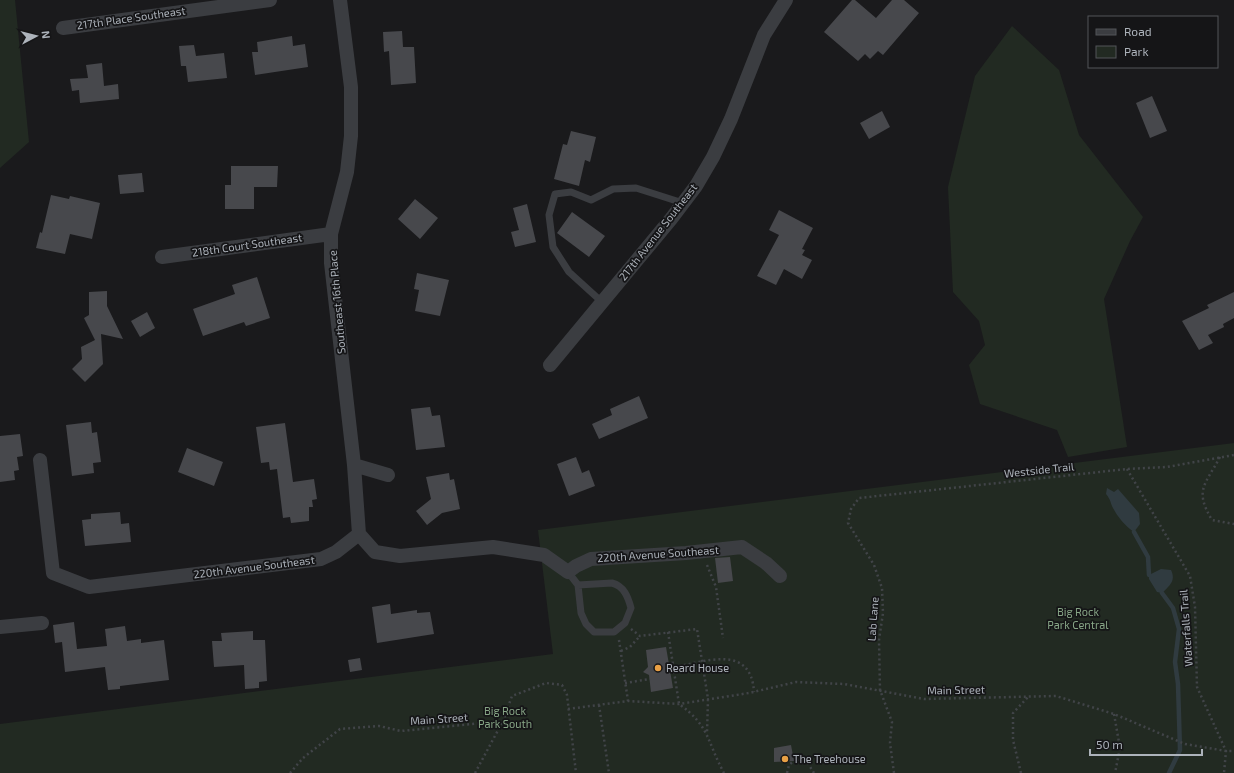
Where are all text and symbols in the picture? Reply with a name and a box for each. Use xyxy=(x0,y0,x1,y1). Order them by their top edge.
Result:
street label: 217th Place Southeast xyxy=(76,3,186,32)
north arrow xyxy=(16,16,56,56)
legend xyxy=(1088,16,1218,68)
text: Road xyxy=(1124,24,1152,38)
text: N xyxy=(39,30,53,40)
text: Park xyxy=(1124,44,1149,58)
street label: 217th Avenue Southeast xyxy=(616,181,699,283)
street label: 218th Court Southeast xyxy=(191,230,303,259)
street label: Southeast 16th Place xyxy=(325,250,348,354)
street label: Westside Trail xyxy=(1003,459,1075,480)
street label: 220th Avenue Southeast xyxy=(597,543,719,564)
street label: 220th Avenue Southeast xyxy=(193,553,315,580)
street label: Waterfalls Trail xyxy=(1176,588,1195,667)
street label: Lab Lane xyxy=(864,596,881,642)
park label: Big Rock Park Central xyxy=(1047,605,1109,631)
place label: Reard House xyxy=(666,661,729,674)
marker: Reard House xyxy=(653,663,663,673)
street label: Main Street xyxy=(927,682,985,697)
park label: Big Rock Park South xyxy=(478,704,532,730)
street label: Main Street xyxy=(410,710,468,727)
scale bar xyxy=(1090,731,1202,757)
text: 50 m xyxy=(1096,737,1123,751)
place label: The Treehouse xyxy=(793,752,866,765)
marker: The Treehouse xyxy=(780,754,790,764)

